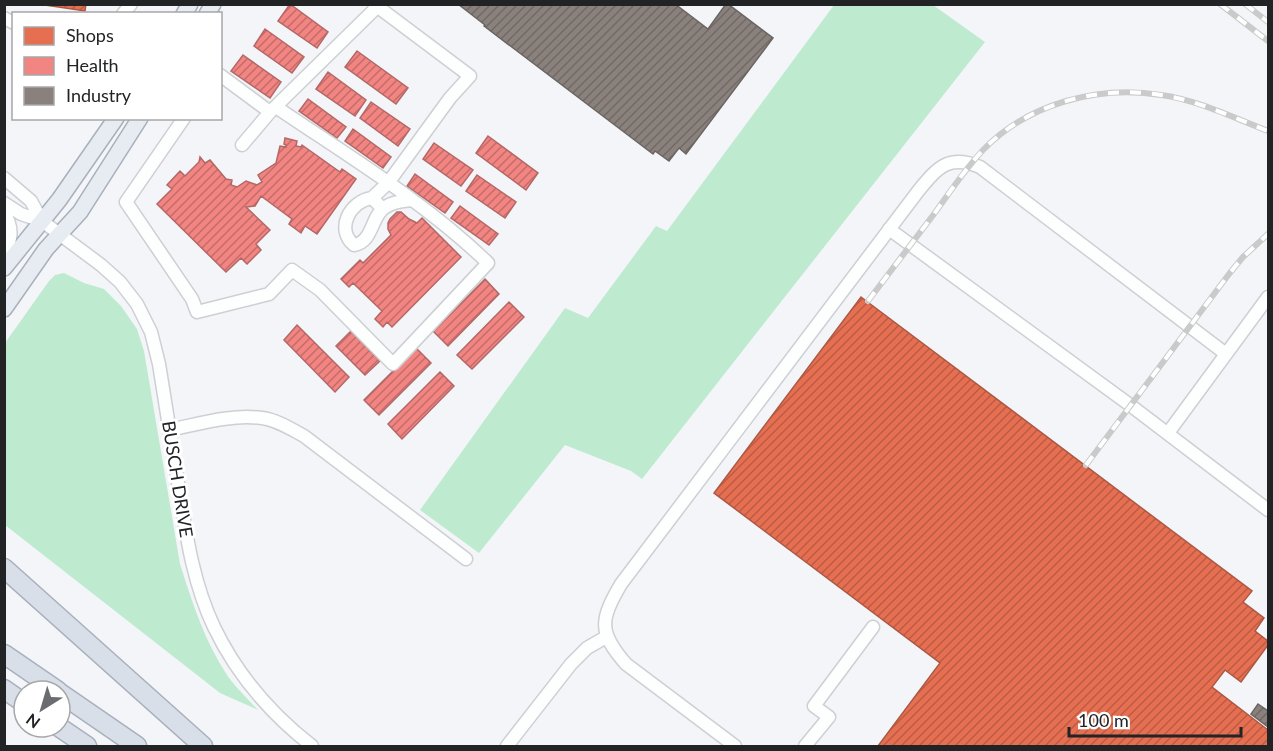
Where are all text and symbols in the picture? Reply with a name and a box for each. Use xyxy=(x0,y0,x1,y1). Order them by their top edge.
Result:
legend xyxy=(12,12,222,120)
text: Shops xyxy=(66,24,114,46)
text: Health xyxy=(66,54,119,76)
text: Industry xyxy=(66,84,132,106)
street label: BUSCH DRIVE xyxy=(158,419,198,539)
north arrow xyxy=(12,679,72,739)
scale bar xyxy=(1069,700,1242,738)
text: 100 m xyxy=(1078,709,1129,731)
text: N xyxy=(22,710,43,733)

